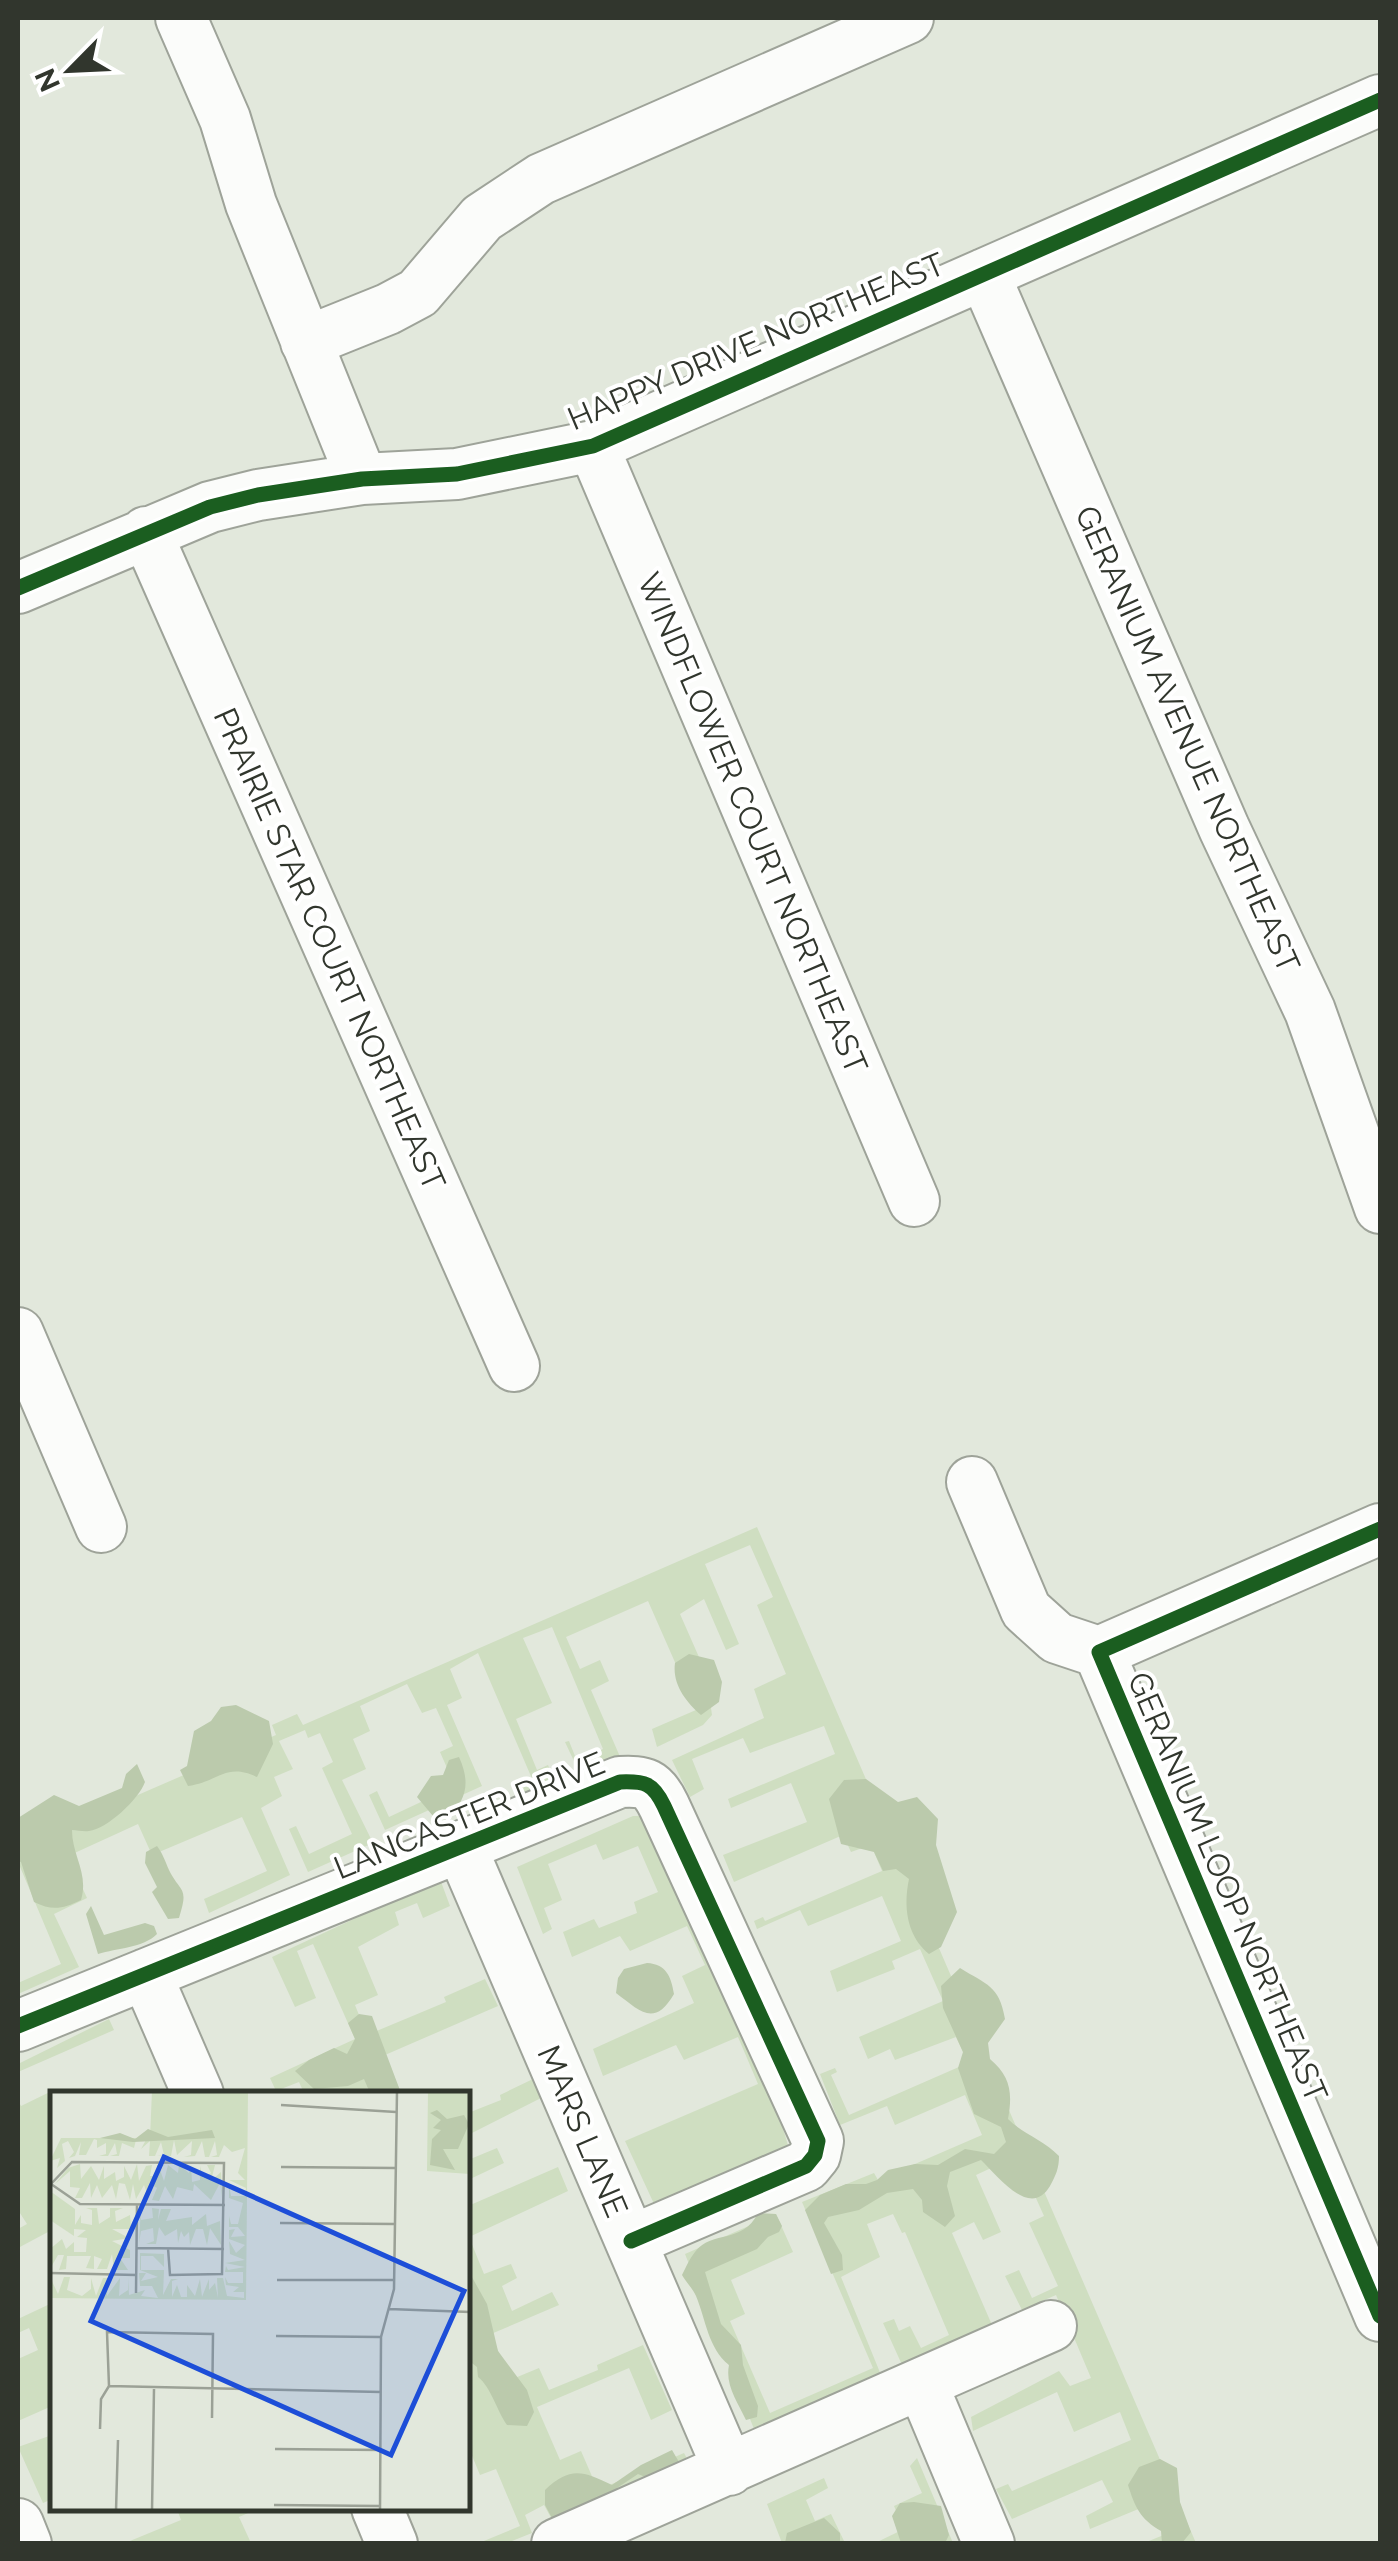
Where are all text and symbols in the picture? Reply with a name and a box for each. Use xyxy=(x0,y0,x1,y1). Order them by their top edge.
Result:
north arrow xyxy=(20,20,120,120)
text: N xyxy=(28,63,67,96)
street label: HAPPY DRIVE NORTHEAST xyxy=(562,245,950,437)
street label: GERANIUM AVENUE NORTHEAST xyxy=(1068,500,1308,978)
street label: WINDFLOWER COURT NORTHEAST xyxy=(630,567,876,1079)
street label: PRAIRIE STAR COURT NORTHEAST xyxy=(207,702,453,1196)
street label: GERANIUM LOOP NORTHEAST xyxy=(1120,1667,1336,2107)
street label: LANCASTER DRIVE xyxy=(328,1744,610,1886)
street label: MARS LANE xyxy=(530,2040,636,2222)
inset map xyxy=(50,2091,470,2511)

